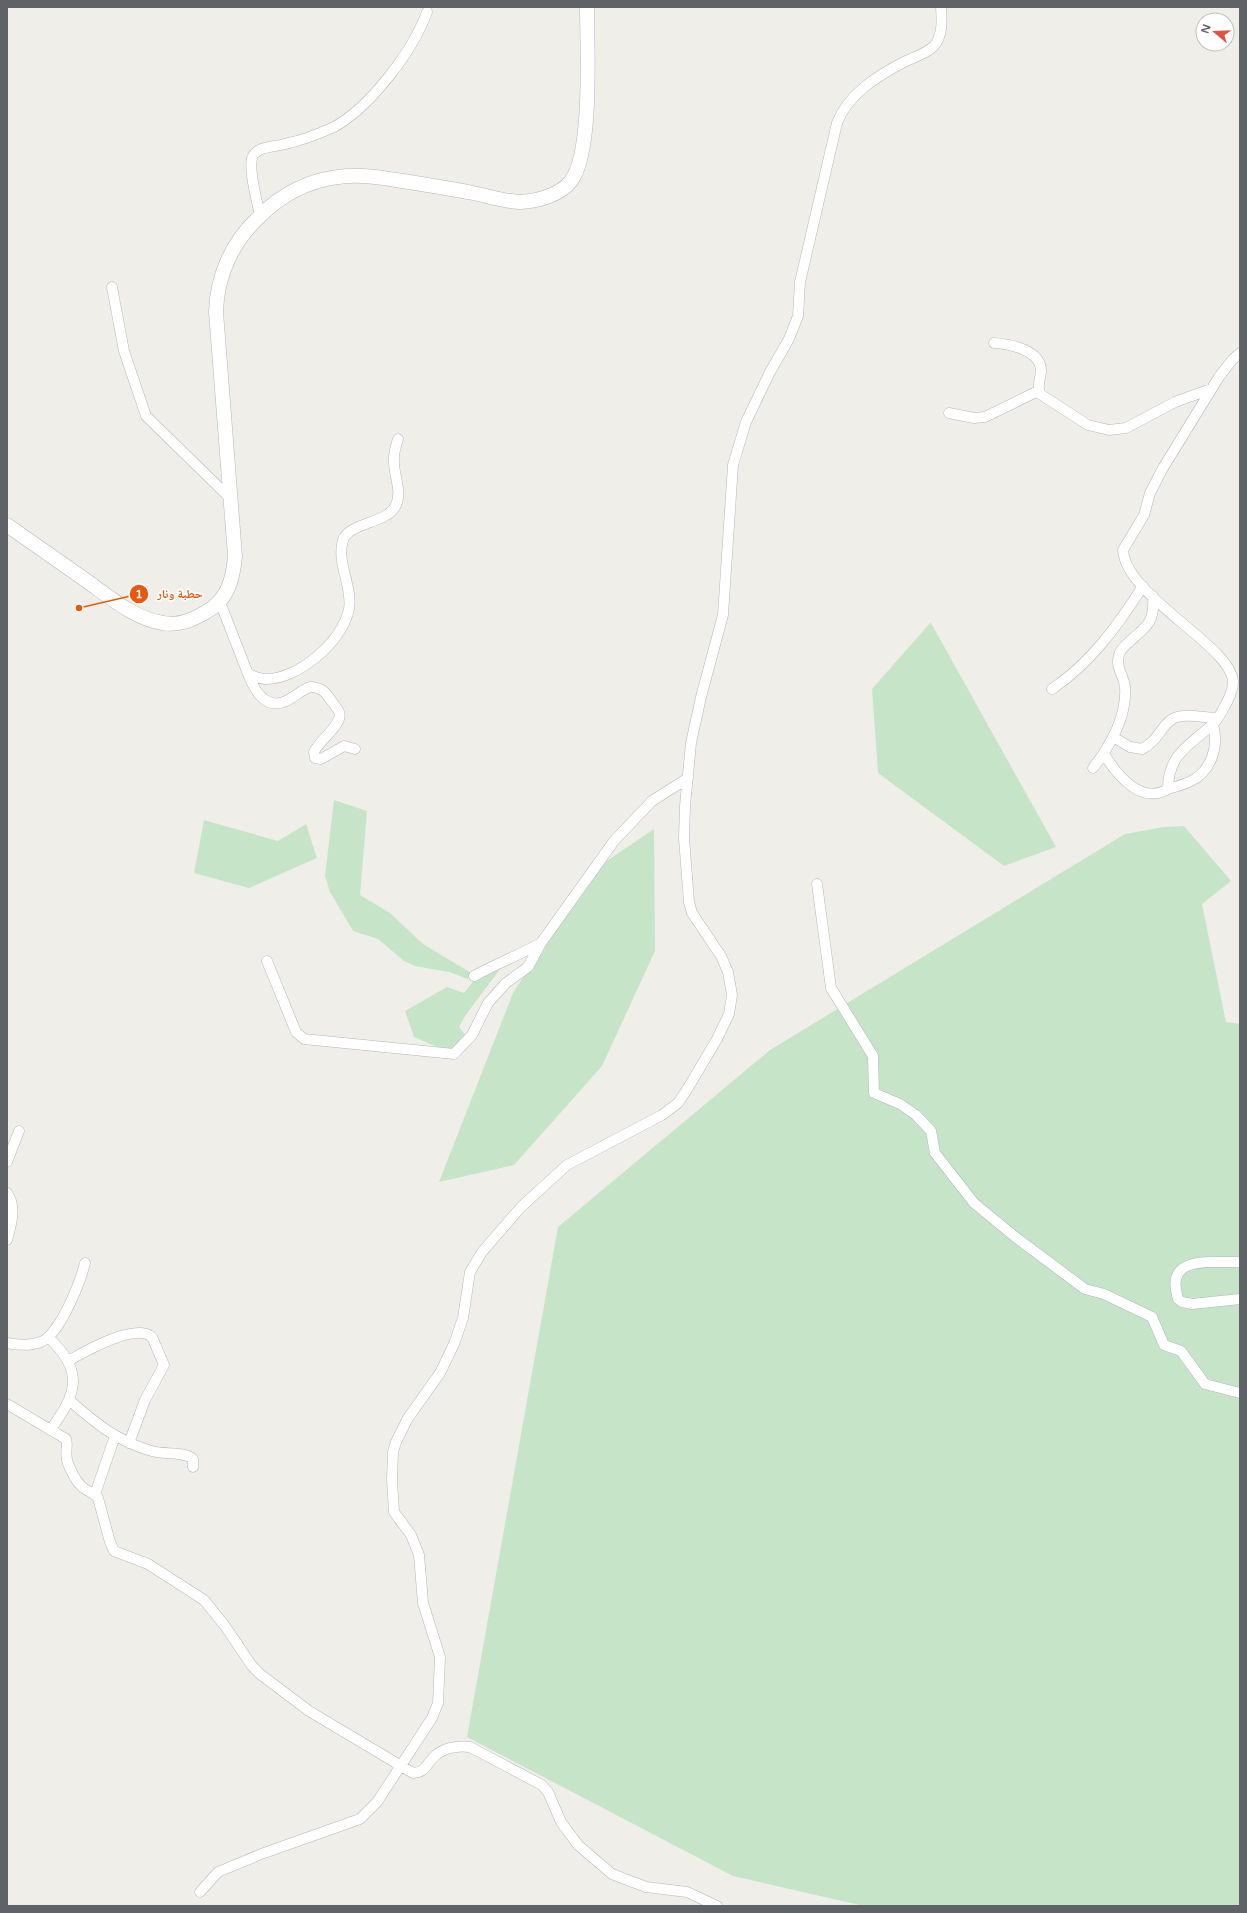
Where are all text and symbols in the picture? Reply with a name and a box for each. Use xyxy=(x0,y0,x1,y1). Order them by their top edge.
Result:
north arrow xyxy=(1195,12,1235,52)
text: N xyxy=(1198,23,1214,35)
callout: حطبة ونار xyxy=(129,582,211,606)
text: 1 xyxy=(135,587,143,601)
text: حطبة ونار xyxy=(156,587,203,601)

